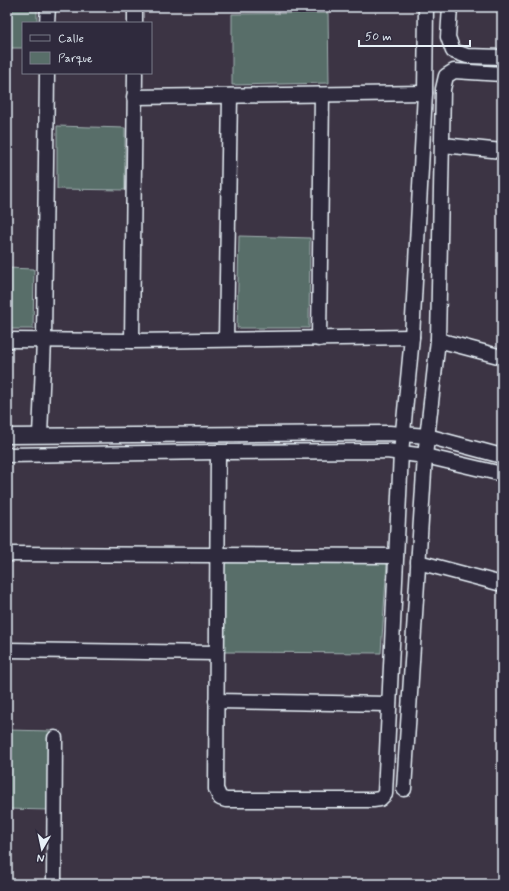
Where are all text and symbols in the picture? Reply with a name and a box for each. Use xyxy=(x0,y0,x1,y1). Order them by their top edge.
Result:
legend xyxy=(22,22,152,74)
scale bar xyxy=(359,22,470,48)
text: 50 m xyxy=(365,29,392,45)
text: Calle xyxy=(58,31,84,47)
text: Parque xyxy=(58,51,93,67)
north arrow xyxy=(22,829,62,869)
text: N xyxy=(36,850,45,865)

